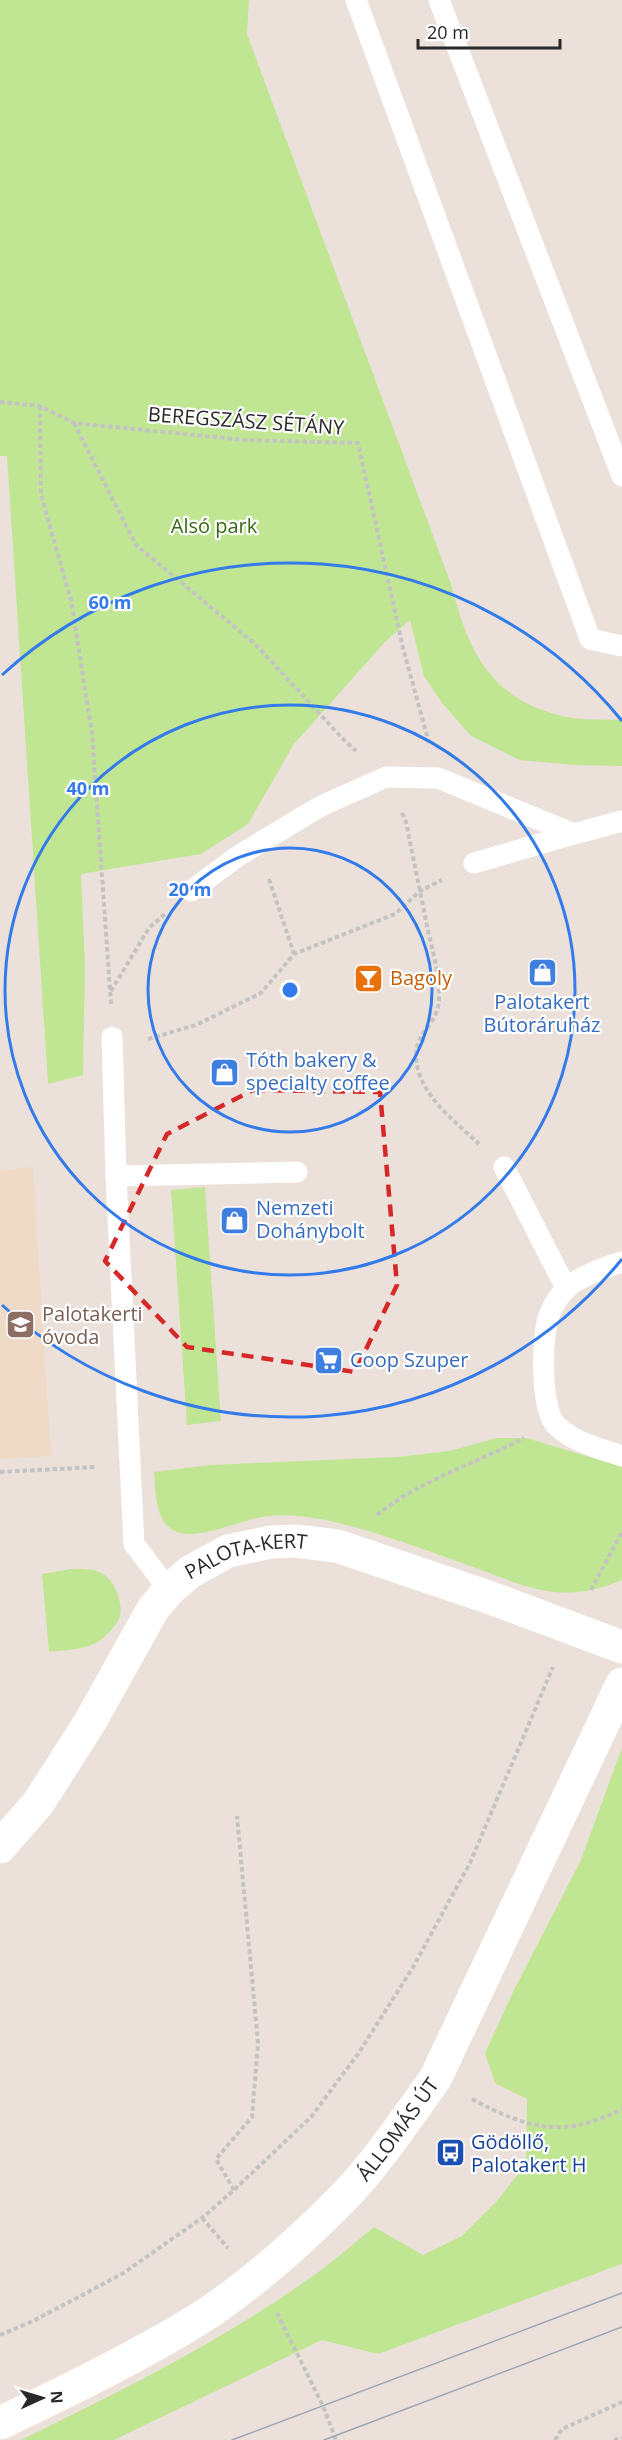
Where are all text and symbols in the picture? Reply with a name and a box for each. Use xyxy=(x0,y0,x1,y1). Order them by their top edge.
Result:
scale bar xyxy=(418,12,560,50)
text: 20 m xyxy=(427,20,469,44)
street label: BEREGSZÁSZ SÉTÁNY xyxy=(147,400,346,441)
park label: Alsó park xyxy=(171,512,258,539)
text: 60 m xyxy=(89,590,131,614)
text: 40 m xyxy=(67,776,109,800)
text: 20 m xyxy=(169,877,211,901)
shop icon: Palotakert Bútoráruház xyxy=(526,956,558,988)
bar icon: Bagoly xyxy=(353,962,385,994)
place label: Bagoly xyxy=(390,964,453,991)
centre of rings xyxy=(280,980,300,1000)
place label: Palotakert Bútoráruház xyxy=(484,988,600,1038)
place label: Tóth bakery & specialty coffee xyxy=(246,1046,390,1096)
shop icon: Tóth bakery & specialty coffee xyxy=(209,1056,241,1088)
place label: Nemzeti Dohánybolt xyxy=(256,1194,365,1244)
shop icon: Nemzeti Dohánybolt xyxy=(219,1204,251,1236)
place label: Palotakerti óvoda xyxy=(42,1300,143,1350)
school or university icon: Palotakerti óvoda xyxy=(5,1309,37,1341)
supermarket icon: Coop Szuper xyxy=(313,1344,345,1376)
place label: Coop Szuper xyxy=(350,1346,468,1373)
street label: PALOTA-KERT xyxy=(180,1527,309,1585)
street label: ÁLLOMÁS ÚT xyxy=(351,2072,444,2186)
place label: Gödöllő, Palotakert H xyxy=(471,2128,586,2178)
bus stop icon: Gödöllő, Palotakert H xyxy=(434,2137,466,2169)
north arrow xyxy=(12,2368,72,2428)
text: N xyxy=(46,2390,68,2404)

